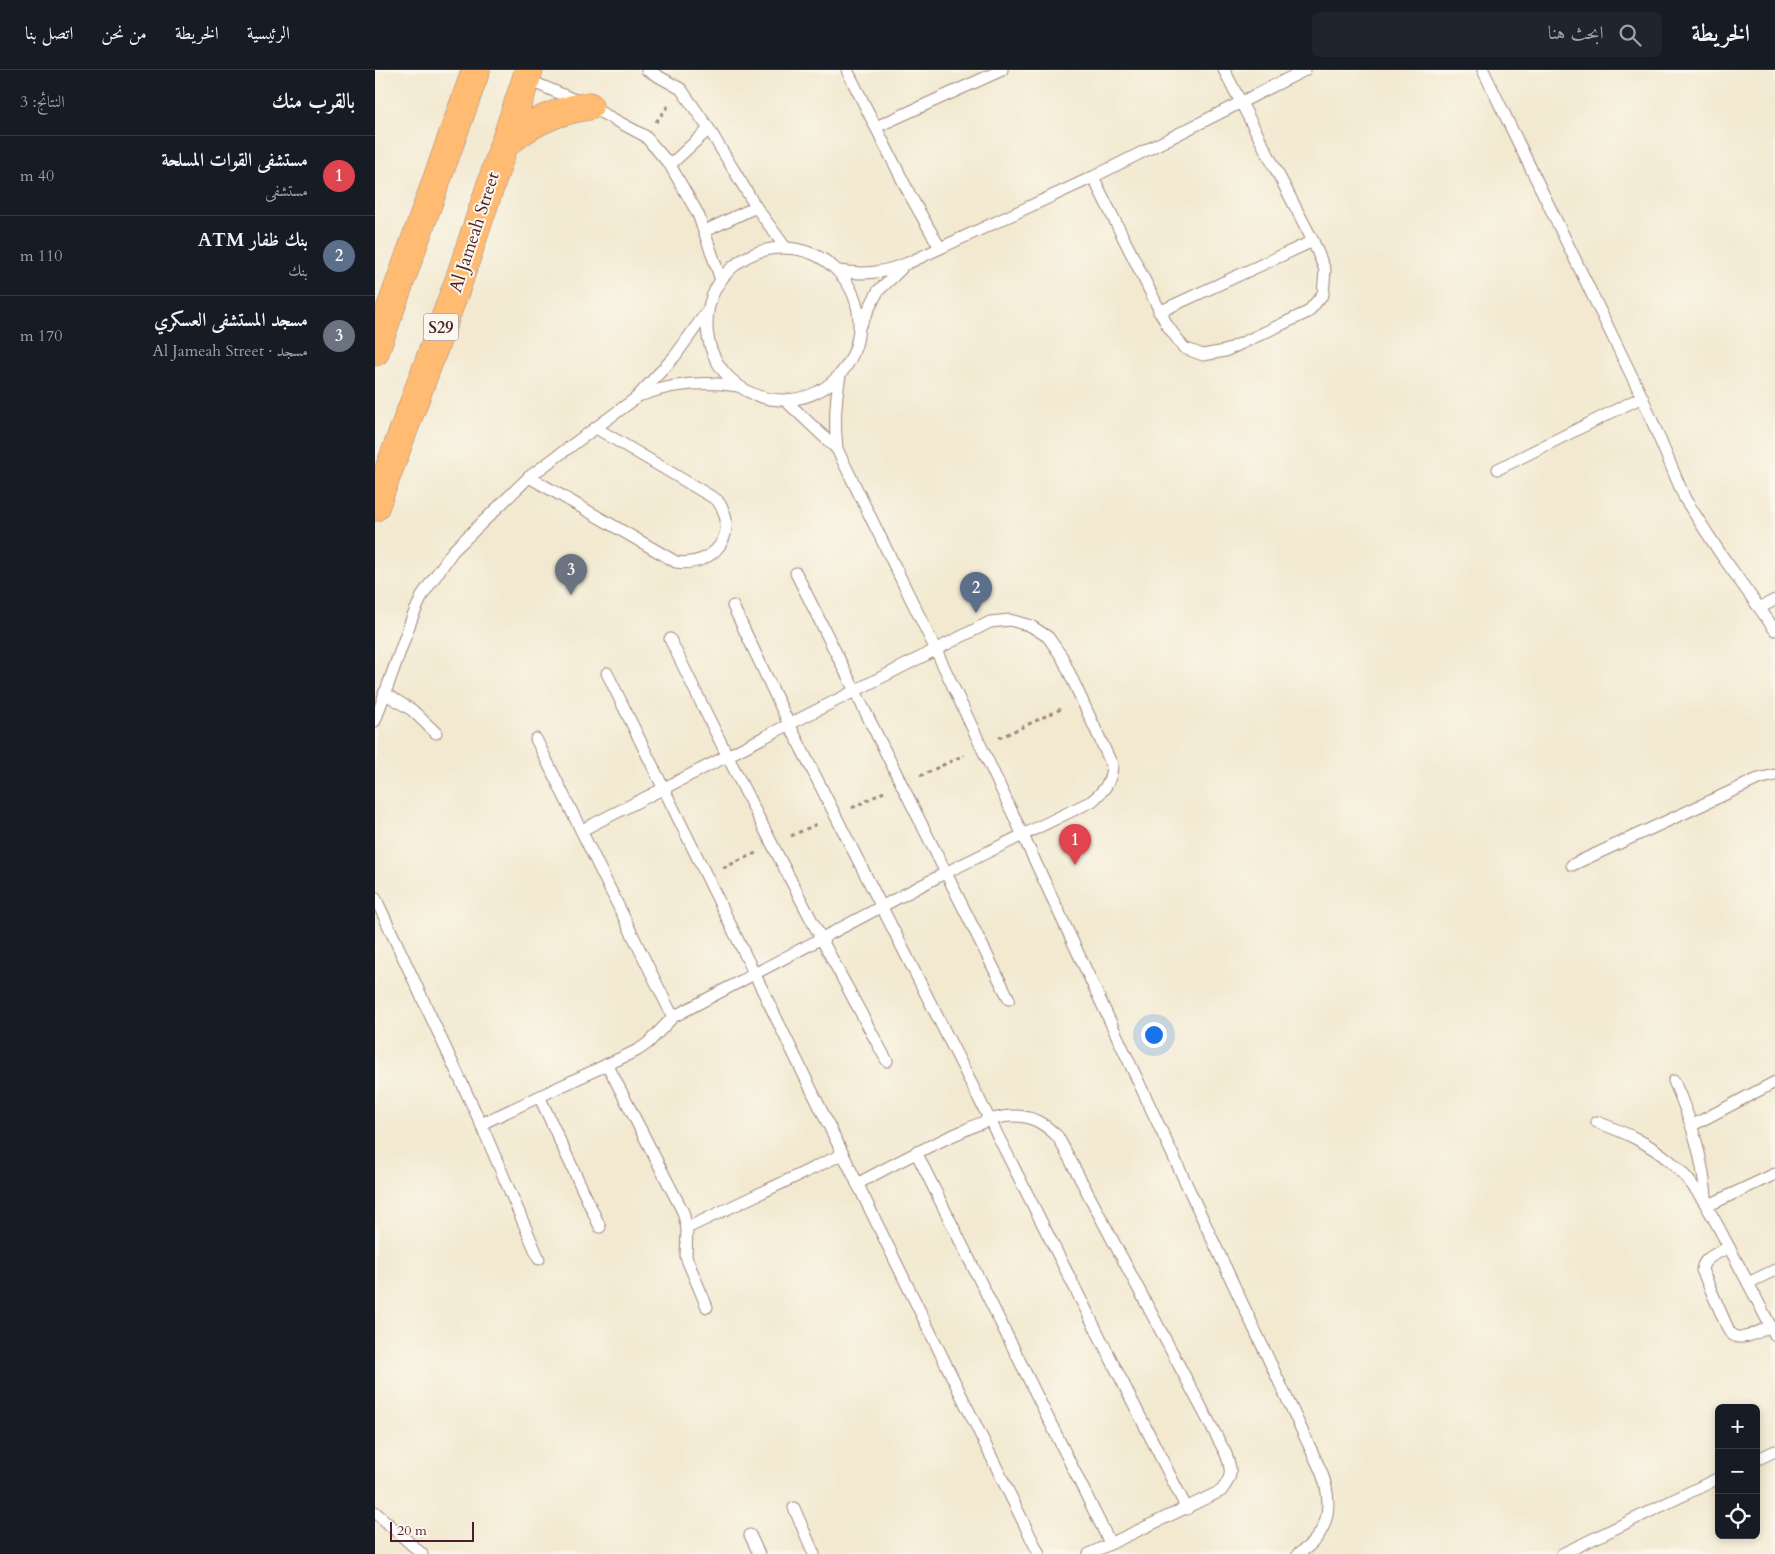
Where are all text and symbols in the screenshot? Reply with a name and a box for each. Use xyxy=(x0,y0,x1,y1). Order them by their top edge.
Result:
search box xyxy=(1312,12,1662,57)
text: الخريطة xyxy=(1692,17,1750,50)
text: ابحث هنا xyxy=(1548,20,1604,46)
text: اتصل بنا xyxy=(25,21,73,46)
text: من نحن xyxy=(101,21,147,46)
text: الخريطة xyxy=(175,21,219,46)
text: الرئيسية xyxy=(247,21,290,46)
icon: search xyxy=(1616,21,1644,49)
text: بالقرب منك xyxy=(272,87,355,116)
text: النتائج: 3 xyxy=(20,91,65,113)
text: مستشفى القوات المسلحة xyxy=(161,147,308,173)
text: 40 m xyxy=(20,165,54,187)
text: 1 xyxy=(335,165,343,187)
street label: Al Jameah Street xyxy=(443,168,506,296)
text: مستشفى xyxy=(265,180,308,202)
text: بنك ظفار ATM xyxy=(198,227,308,253)
text: 110 m xyxy=(20,245,62,267)
text: 2 xyxy=(335,245,343,267)
text: بنك xyxy=(288,260,308,282)
text: مسجد المستشفى العسكري xyxy=(154,307,308,333)
road number: S29 xyxy=(423,313,459,340)
text: 170 m xyxy=(20,325,62,347)
text: 3 xyxy=(335,325,343,347)
text: مسجد · Al Jameah Street xyxy=(153,340,308,362)
pin: 3 xyxy=(555,554,587,595)
pin: 2 xyxy=(960,572,992,613)
pin: 1 xyxy=(1059,824,1091,865)
your location xyxy=(1141,1022,1167,1048)
map controls xyxy=(1715,1404,1760,1539)
button: + xyxy=(1715,1404,1760,1449)
button: − xyxy=(1715,1449,1760,1494)
button: locate xyxy=(1715,1494,1760,1539)
scale bar xyxy=(390,1519,474,1542)
text: 20 m xyxy=(397,1521,427,1540)

